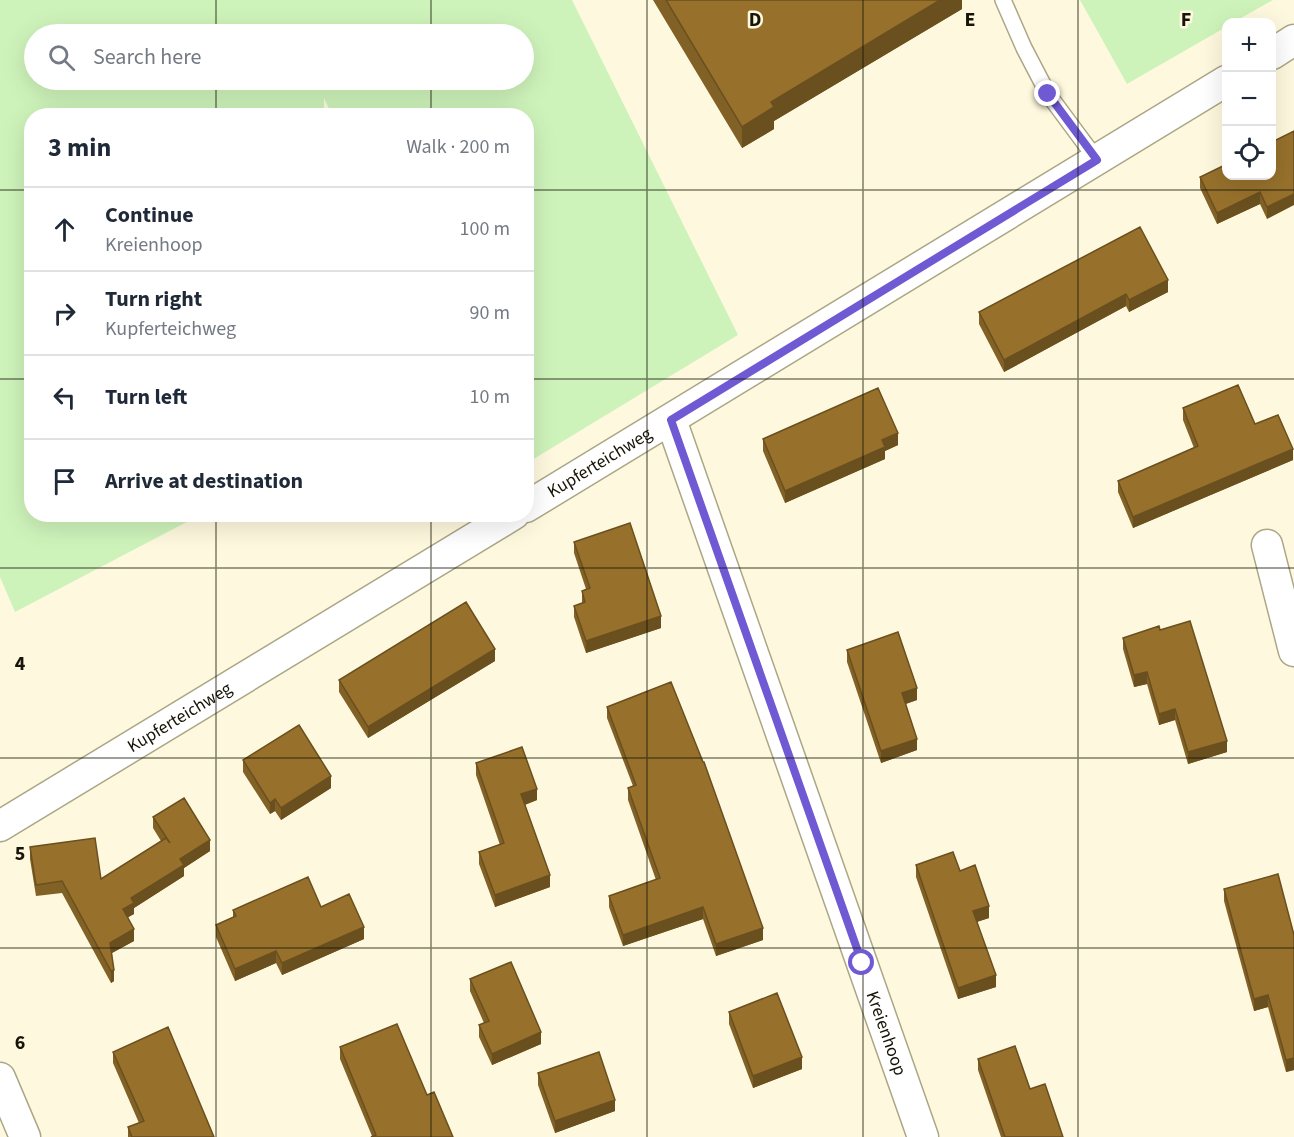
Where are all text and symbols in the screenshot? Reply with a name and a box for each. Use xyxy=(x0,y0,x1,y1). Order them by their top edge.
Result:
text: D xyxy=(749,6,761,34)
text: E xyxy=(965,6,975,34)
text: F xyxy=(1181,6,1191,34)
map controls xyxy=(1222,18,1276,180)
button: + xyxy=(1222,18,1276,72)
search box xyxy=(24,24,534,90)
icon: search xyxy=(45,41,78,74)
text: Search here xyxy=(93,41,201,73)
button: − xyxy=(1222,72,1276,126)
route end xyxy=(1034,80,1060,106)
button: locate xyxy=(1222,126,1276,180)
text: 3 min xyxy=(48,129,111,166)
text: Walk · 200 m xyxy=(406,133,510,161)
text: Continue xyxy=(105,199,194,231)
icon: ahead xyxy=(48,213,81,246)
text: 100 m xyxy=(460,215,510,243)
text: Kreienhoop xyxy=(105,231,203,259)
text: Turn right xyxy=(105,283,202,315)
icon: right xyxy=(48,297,81,330)
text: 90 m xyxy=(470,299,510,327)
text: Kupferteichweg xyxy=(105,315,236,343)
icon: left xyxy=(48,381,81,414)
text: Turn left xyxy=(105,381,187,413)
text: 10 m xyxy=(470,383,510,411)
street label: Kupferteichweg xyxy=(543,421,657,504)
icon: arrive xyxy=(48,465,81,498)
text: Arrive at destination xyxy=(105,465,303,497)
text: 4 xyxy=(15,650,26,678)
street label: Kupferteichweg xyxy=(123,676,237,759)
text: 5 xyxy=(15,840,25,868)
route start xyxy=(848,949,874,975)
street label: Kreienhoop xyxy=(860,988,912,1079)
text: 6 xyxy=(15,1029,25,1057)

